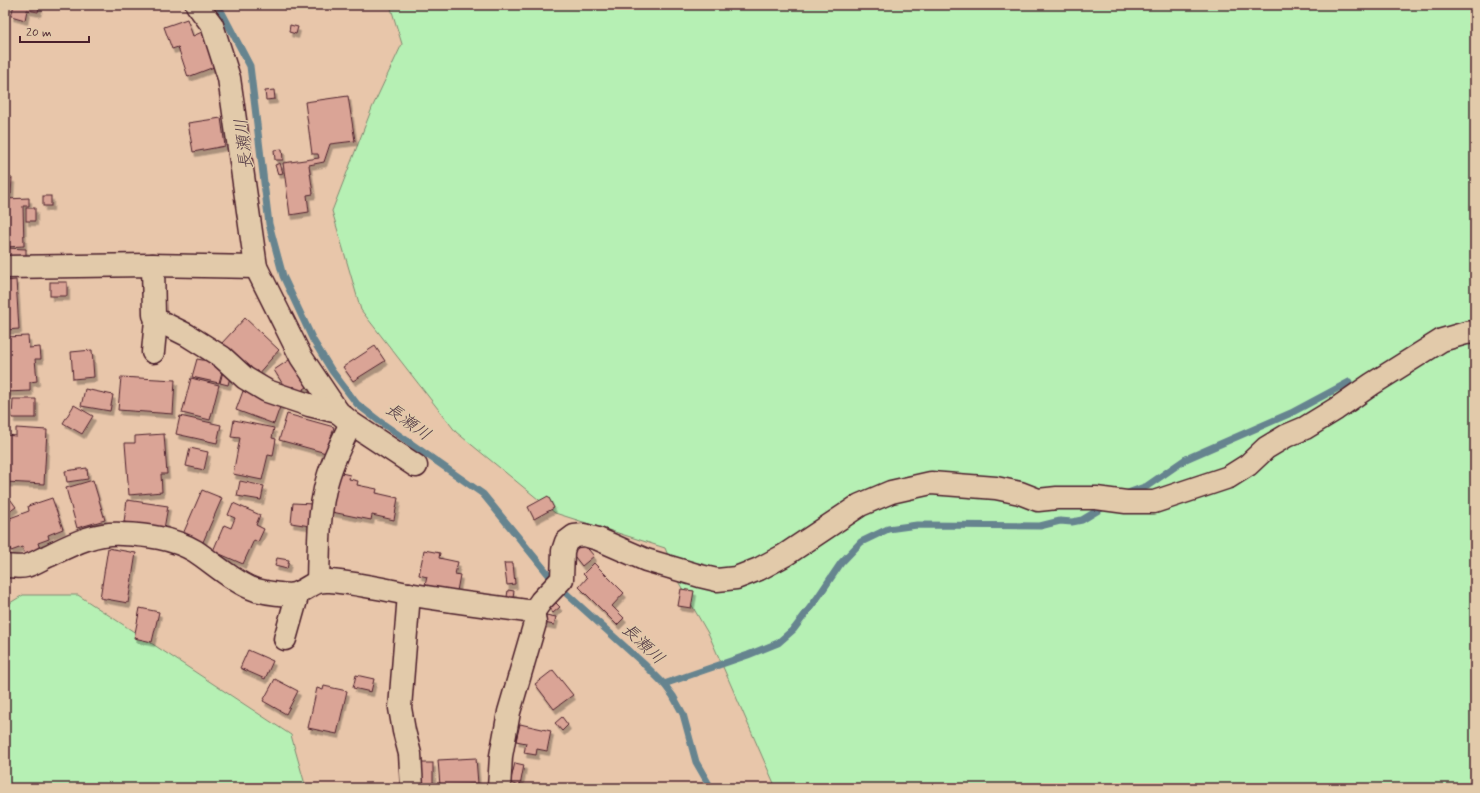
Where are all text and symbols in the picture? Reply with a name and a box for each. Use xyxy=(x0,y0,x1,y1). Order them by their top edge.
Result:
scale bar xyxy=(20,18,89,44)
text: 20 m xyxy=(26,25,52,41)
water label: 長瀬川 xyxy=(230,117,258,171)
water label: 長瀬川 xyxy=(381,398,435,446)
water label: 長瀬川 xyxy=(617,619,669,669)

